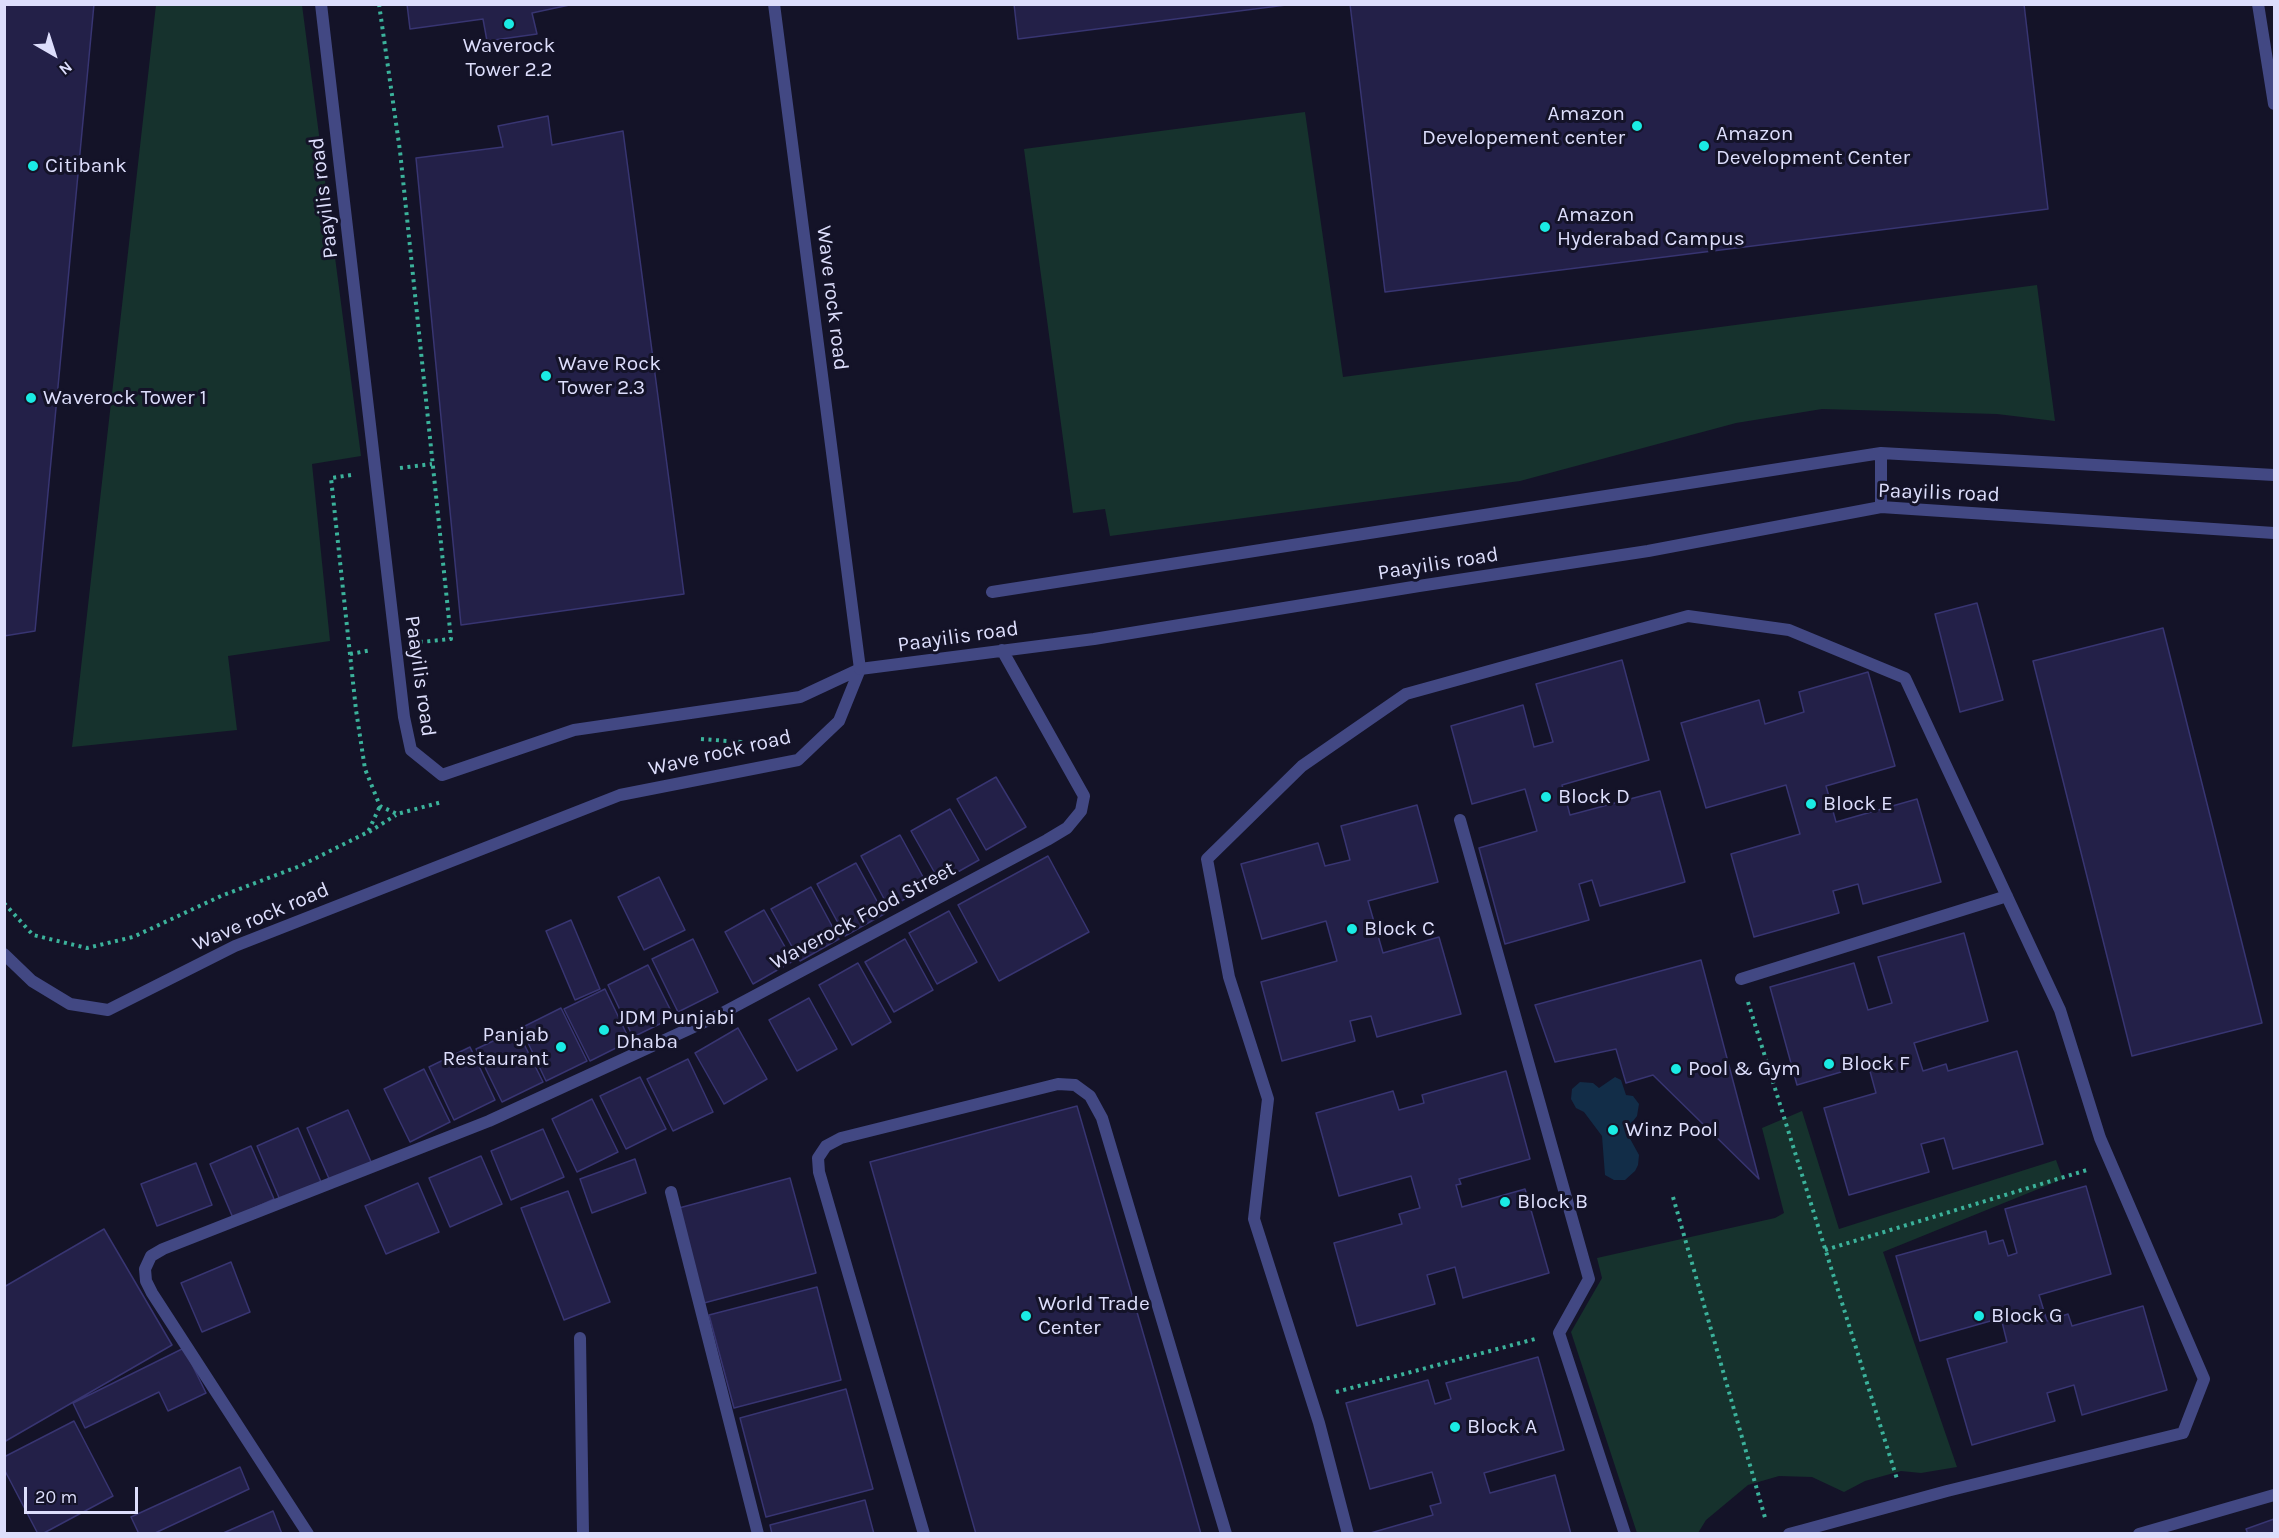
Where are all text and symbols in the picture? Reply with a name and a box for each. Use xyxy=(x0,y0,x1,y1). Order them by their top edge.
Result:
marker: Waverock Tower 2.2 xyxy=(502,17,516,31)
north arrow xyxy=(24,24,84,84)
place label: Waverock Tower 2.2 xyxy=(463,33,555,83)
text: N xyxy=(55,57,76,79)
place label: Amazon Developement center xyxy=(1422,101,1625,151)
marker: Amazon Developement center xyxy=(1630,119,1644,133)
place label: Amazon Development Center xyxy=(1716,121,1910,171)
street label: Paayilis road xyxy=(304,136,344,260)
marker: Amazon Development Center xyxy=(1697,139,1711,153)
place label: Citibank xyxy=(45,153,127,179)
marker: Citibank xyxy=(26,159,40,173)
place label: Amazon Hyderabad Campus xyxy=(1557,202,1745,252)
marker: Amazon Hyderabad Campus xyxy=(1538,220,1552,234)
street label: Wave rock road xyxy=(811,224,853,372)
place label: Wave Rock Tower 2.3 xyxy=(558,351,661,401)
marker: Wave Rock Tower 2.3 xyxy=(539,369,553,383)
place label: Waverock Tower 1 xyxy=(43,385,207,411)
marker: Waverock Tower 1 xyxy=(24,391,38,405)
street label: Paayilis road xyxy=(1878,478,2000,508)
street label: Paayilis road xyxy=(1376,542,1500,586)
street label: Paayilis road xyxy=(399,614,441,738)
street label: Paayilis road xyxy=(896,616,1020,658)
street label: Wave rock road xyxy=(646,724,794,782)
place label: Block D xyxy=(1558,784,1630,810)
marker: Block D xyxy=(1539,790,1553,804)
place label: Block E xyxy=(1823,791,1893,817)
marker: Block E xyxy=(1804,797,1818,811)
street label: Waverock Food Street xyxy=(766,856,960,976)
street label: Wave rock road xyxy=(189,877,333,957)
place label: Block C xyxy=(1364,916,1435,942)
marker: Block C xyxy=(1345,922,1359,936)
place label: JDM Punjabi Dhaba xyxy=(616,1005,735,1055)
place label: Panjab Restaurant xyxy=(442,1022,549,1072)
marker: JDM Punjabi Dhaba xyxy=(597,1023,611,1037)
marker: Panjab Restaurant xyxy=(554,1040,568,1054)
place label: Block F xyxy=(1841,1051,1910,1077)
place label: Pool & Gym xyxy=(1688,1056,1801,1082)
marker: Block F xyxy=(1822,1057,1836,1071)
marker: Pool & Gym xyxy=(1669,1062,1683,1076)
place label: Winz Pool xyxy=(1625,1117,1718,1143)
marker: Winz Pool xyxy=(1606,1123,1620,1137)
place label: Block B xyxy=(1517,1189,1588,1215)
marker: Block B xyxy=(1498,1195,1512,1209)
place label: World Trade Center xyxy=(1038,1291,1150,1341)
place label: Block G xyxy=(1991,1303,2063,1329)
marker: World Trade Center xyxy=(1019,1309,1033,1323)
marker: Block G xyxy=(1972,1309,1986,1323)
place label: Block A xyxy=(1467,1414,1537,1440)
marker: Block A xyxy=(1448,1420,1462,1434)
scale bar xyxy=(27,1475,141,1513)
text: 20 m xyxy=(35,1486,77,1508)

